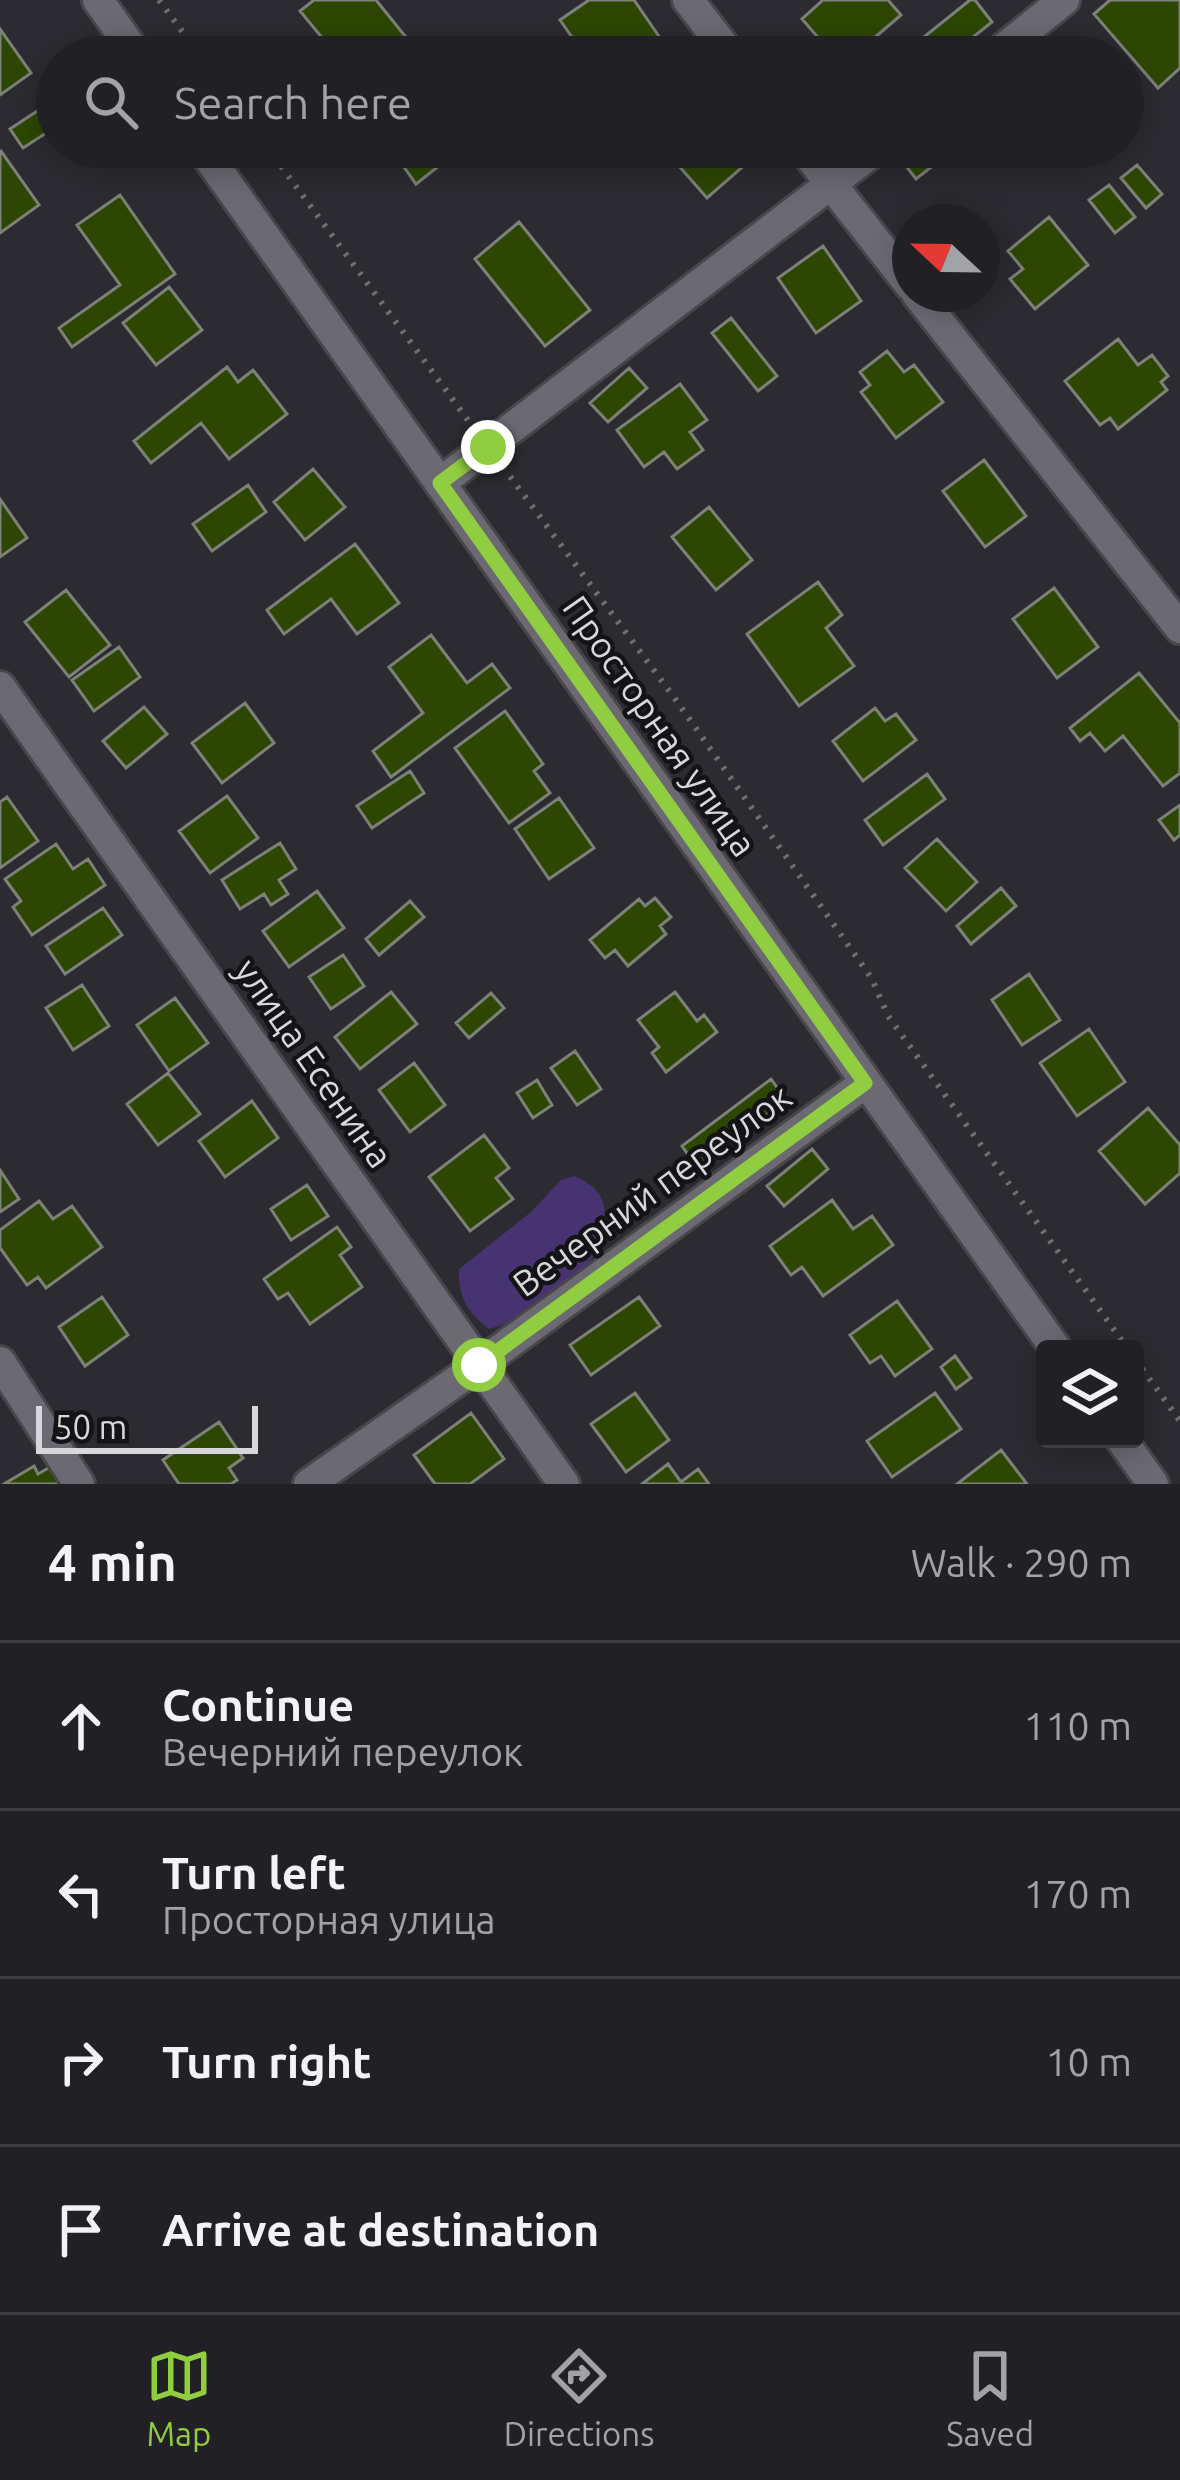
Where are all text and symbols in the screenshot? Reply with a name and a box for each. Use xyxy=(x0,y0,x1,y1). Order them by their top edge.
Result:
search box xyxy=(36,36,1144,168)
icon: search xyxy=(78,69,144,135)
text: Search here xyxy=(174,77,412,128)
north arrow xyxy=(892,204,1000,312)
route end xyxy=(461,420,515,474)
street label: Просторная улица xyxy=(555,588,766,864)
street label: улица Есенина xyxy=(227,950,402,1175)
street label: Вечерний переулок xyxy=(505,1075,799,1304)
route start xyxy=(452,1338,506,1392)
map controls xyxy=(1036,1340,1144,1448)
button: layers xyxy=(1036,1340,1144,1448)
scale bar xyxy=(36,1400,258,1453)
text: 50 m xyxy=(54,1408,127,1445)
text: 4 min xyxy=(48,1533,177,1591)
text: Walk · 290 m xyxy=(911,1541,1132,1584)
text: Continue xyxy=(162,1679,354,1730)
icon: ahead xyxy=(48,1693,114,1759)
text: 110 m xyxy=(1023,1704,1132,1747)
text: Вечерний переулок xyxy=(162,1730,523,1773)
text: Turn left xyxy=(162,1847,346,1898)
icon: left xyxy=(48,1861,114,1927)
text: 170 m xyxy=(1023,1872,1132,1915)
text: Просторная улица xyxy=(162,1898,496,1941)
icon: right xyxy=(48,2029,114,2095)
text: Turn right xyxy=(162,2036,371,2087)
text: 10 m xyxy=(1045,2040,1132,2083)
icon: arrive xyxy=(48,2197,114,2263)
text: Arrive at destination xyxy=(162,2204,599,2255)
tab: Map xyxy=(146,2343,212,2452)
tab: Directions xyxy=(504,2343,654,2452)
tab: Saved xyxy=(946,2343,1034,2452)

